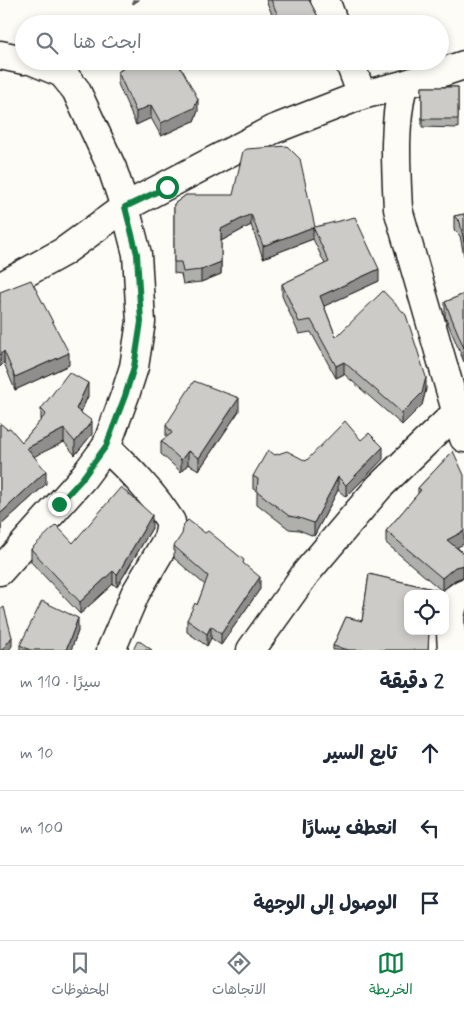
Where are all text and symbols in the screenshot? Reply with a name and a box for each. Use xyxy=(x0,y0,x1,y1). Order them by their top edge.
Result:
search box xyxy=(15,15,449,70)
icon: search xyxy=(33,29,61,57)
text: ابحث هنا xyxy=(73,30,142,55)
route start xyxy=(156,176,179,199)
route end xyxy=(48,493,71,516)
map controls xyxy=(404,590,449,635)
button: locate xyxy=(404,590,449,635)
text: 2 دقيقة xyxy=(380,668,444,696)
text: سيرًا · 110 m xyxy=(20,672,101,693)
icon: ahead xyxy=(416,739,444,767)
text: تابع السير xyxy=(324,741,397,766)
text: 10 m xyxy=(20,743,53,764)
icon: left xyxy=(416,814,444,842)
text: انعطف يسارًا xyxy=(302,816,397,841)
text: 100 m xyxy=(20,818,63,839)
icon: arrive xyxy=(416,889,444,917)
text: الوصول إلى الوجهة xyxy=(253,891,397,916)
tab: المحفوظات xyxy=(51,949,109,1002)
tab: الاتجاهات xyxy=(212,949,266,1002)
tab: الخريطة xyxy=(369,949,413,1002)

